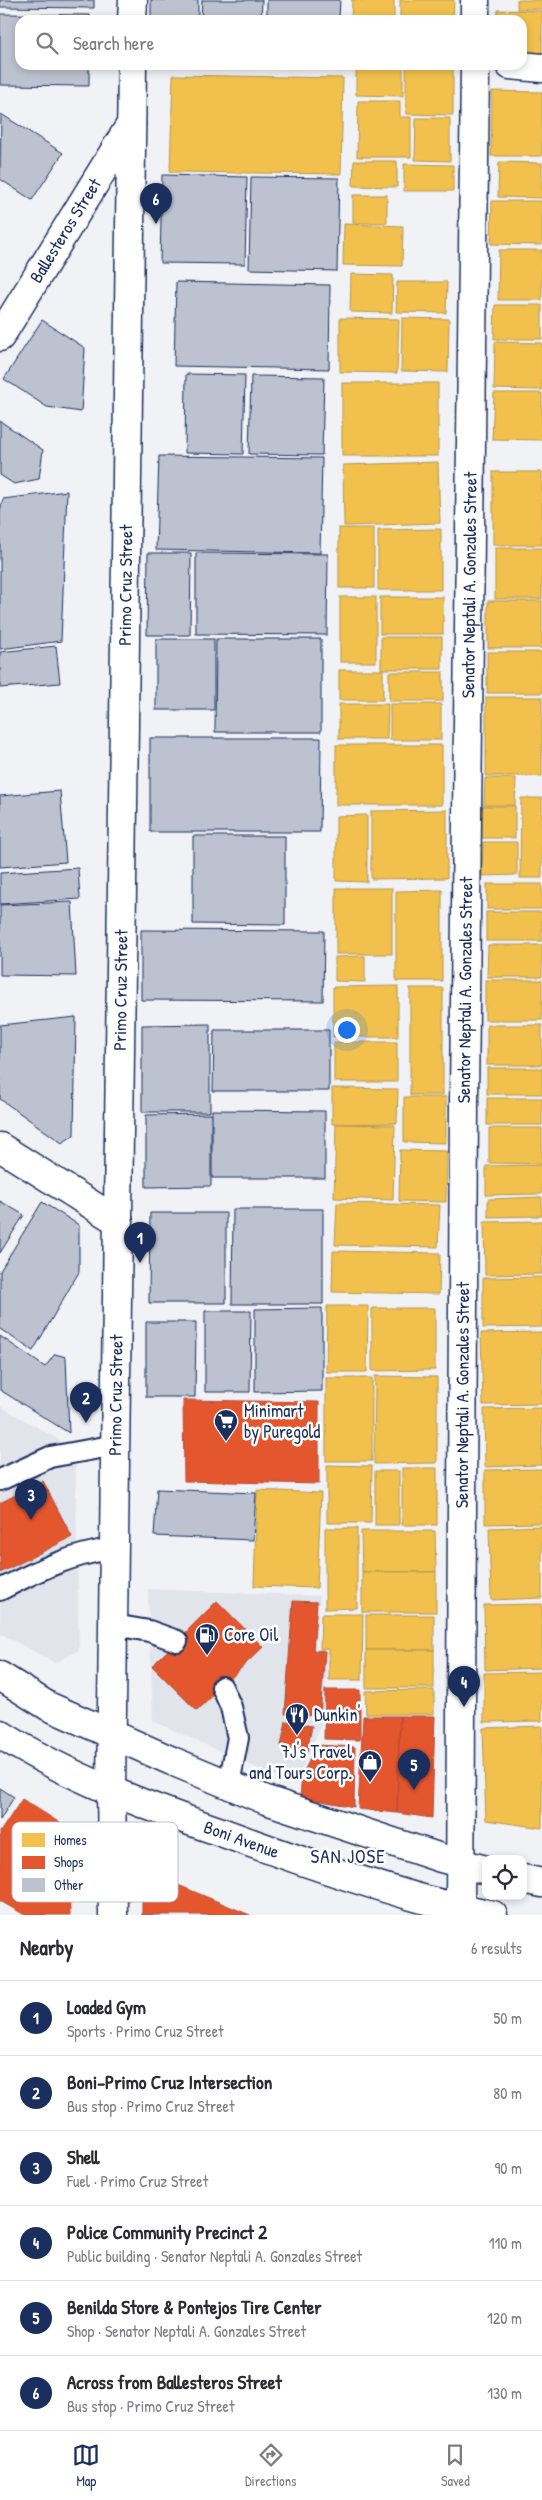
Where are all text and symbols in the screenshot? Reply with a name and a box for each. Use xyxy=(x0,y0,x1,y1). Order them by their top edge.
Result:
search box xyxy=(15,15,527,70)
icon: search xyxy=(33,29,61,57)
text: Search here xyxy=(73,30,154,56)
street label: Ballesteros Street xyxy=(23,172,107,287)
pin: 6 xyxy=(140,183,172,224)
street label: Senator Neptali A. Gonzales Street xyxy=(455,471,483,698)
street label: Primo Cruz Street xyxy=(112,524,138,646)
street label: Senator Neptali A. Gonzales Street xyxy=(451,876,478,1103)
street label: Primo Cruz Street xyxy=(107,929,133,1051)
your location xyxy=(334,1017,360,1043)
pin: 1 xyxy=(124,1222,156,1263)
street label: Senator Neptali A. Gonzales Street xyxy=(449,1281,475,1508)
street label: Primo Cruz Street xyxy=(102,1334,129,1456)
pin: 2 xyxy=(70,1382,102,1423)
place label: Minimart by Puregold xyxy=(244,1398,320,1444)
supermarket icon: Minimart by Puregold xyxy=(213,1408,239,1442)
pin: 3 xyxy=(15,1479,47,1520)
fuel station icon: Core Oil xyxy=(194,1622,220,1656)
place label: Core Oil xyxy=(224,1622,278,1647)
pin: 4 xyxy=(448,1666,480,1707)
restaurant icon: Dunkin' xyxy=(284,1702,310,1736)
place label: Dunkin' xyxy=(314,1702,361,1727)
place label: 7J's Travel and Tours Corp. xyxy=(249,1739,352,1785)
shop icon: 7J's Travel and Tours Corp. xyxy=(357,1749,383,1783)
pin: 5 xyxy=(398,1749,430,1790)
street label: Boni Avenue xyxy=(201,1814,283,1864)
legend xyxy=(12,1822,178,1902)
text: Homes xyxy=(54,1830,87,1849)
district label: SAN JOSE xyxy=(310,1843,386,1869)
text: Shops xyxy=(54,1852,83,1872)
map controls xyxy=(482,1855,527,1900)
button: locate xyxy=(482,1855,527,1900)
text: Other xyxy=(54,1875,84,1894)
text: Nearby xyxy=(20,1933,73,1962)
text: 6 results xyxy=(471,1937,522,1959)
text: Loaded Gym xyxy=(67,1994,146,2020)
text: 1 xyxy=(33,2007,39,2029)
text: 50 m xyxy=(494,2007,522,2029)
text: Sports · Primo Cruz Street xyxy=(67,2020,224,2042)
text: Boni–Primo Cruz Intersection xyxy=(67,2069,272,2095)
text: 2 xyxy=(32,2082,40,2104)
text: 80 m xyxy=(493,2082,522,2104)
text: Bus stop · Primo Cruz Street xyxy=(67,2095,234,2117)
text: Shell xyxy=(67,2144,99,2170)
text: 3 xyxy=(32,2157,40,2179)
text: 90 m xyxy=(494,2157,522,2179)
text: Fuel · Primo Cruz Street xyxy=(67,2170,208,2192)
text: Police Community Precinct 2 xyxy=(67,2219,267,2245)
text: 4 xyxy=(33,2232,39,2254)
text: 110 m xyxy=(489,2232,522,2254)
text: Public building · Senator Neptali A. Gonzales Street xyxy=(67,2245,362,2267)
text: Benilda Store & Pontejos Tire Center xyxy=(67,2294,322,2320)
text: 5 xyxy=(33,2307,39,2329)
text: 120 m xyxy=(487,2307,522,2329)
text: Shop · Senator Neptali A. Gonzales Street xyxy=(67,2320,306,2342)
text: Across from Ballesteros Street xyxy=(67,2369,282,2395)
text: 6 xyxy=(33,2382,39,2404)
text: 130 m xyxy=(487,2382,522,2404)
text: Bus stop · Primo Cruz Street xyxy=(67,2395,234,2417)
tab: Map xyxy=(72,2441,100,2490)
tab: Directions xyxy=(245,2441,296,2490)
tab: Saved xyxy=(441,2441,470,2490)

